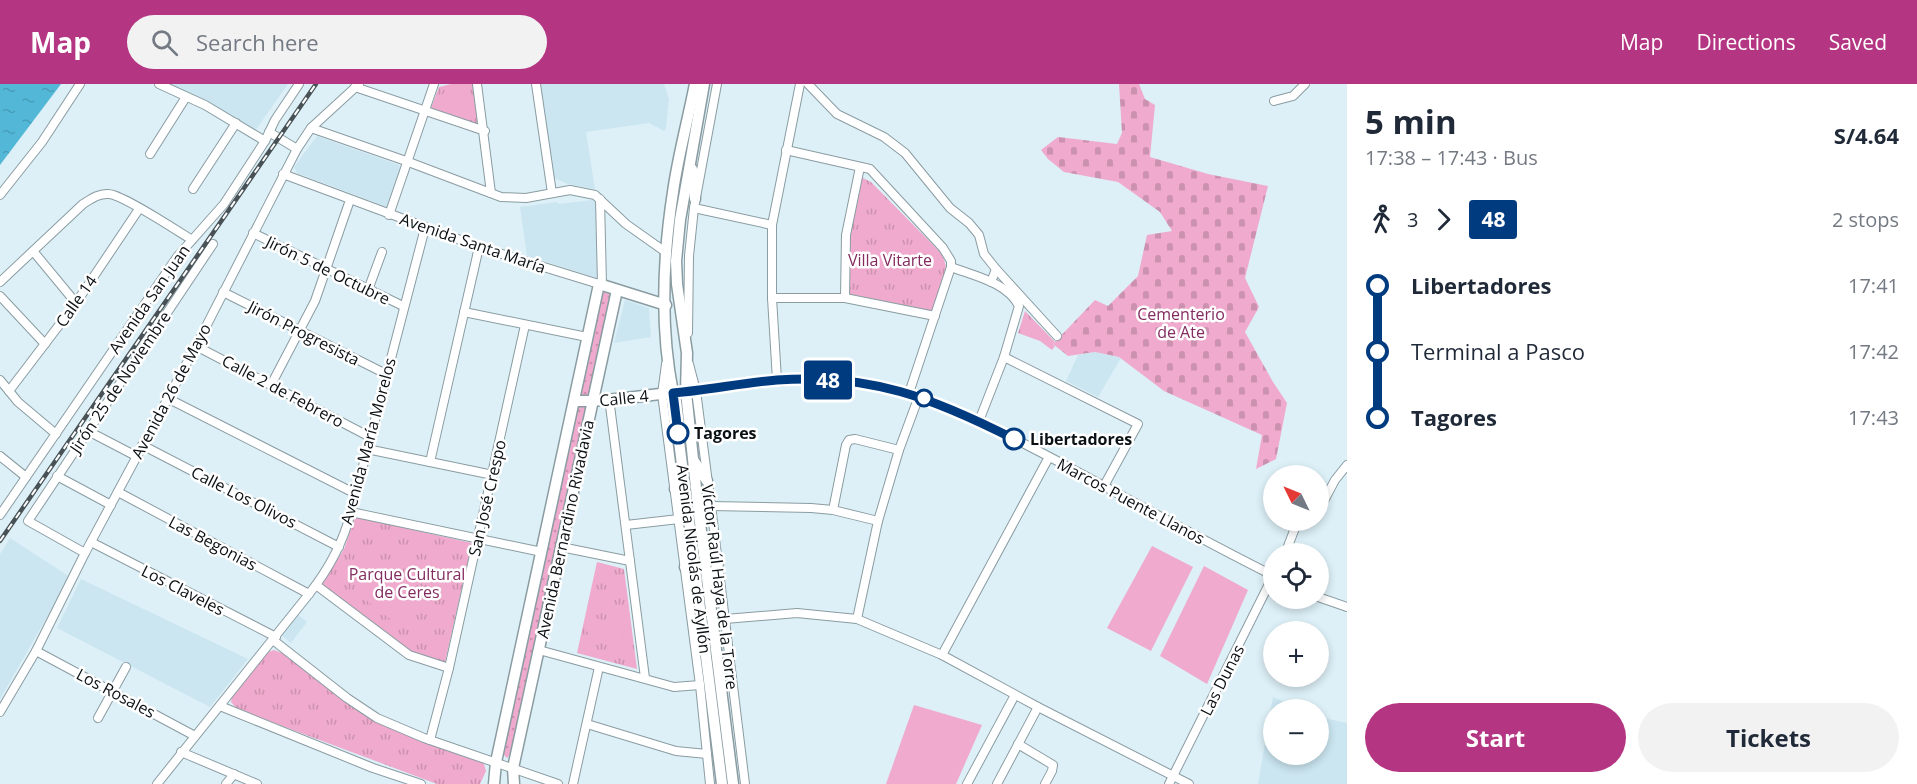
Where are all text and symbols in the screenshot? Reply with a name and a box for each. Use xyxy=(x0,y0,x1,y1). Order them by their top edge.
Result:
search box xyxy=(127,15,547,69)
text: Map xyxy=(30,23,91,61)
icon: search xyxy=(148,26,181,59)
text: Search here xyxy=(196,27,319,57)
text: Map xyxy=(1620,28,1663,56)
text: Directions xyxy=(1696,28,1796,56)
text: Saved xyxy=(1829,28,1887,56)
text: 5 min xyxy=(1365,99,1457,144)
text: S/4.64 xyxy=(1834,120,1899,150)
text: 17:38 – 17:43 · Bus xyxy=(1365,144,1538,171)
icon: walk xyxy=(1365,203,1398,236)
icon: forward xyxy=(1427,203,1460,236)
text: 48 xyxy=(1481,205,1505,233)
text: 3 xyxy=(1407,206,1418,233)
text: 2 stops xyxy=(1832,206,1899,233)
street label: Avenida Santa María xyxy=(397,208,549,278)
street label: Jirón 5 de Octubre xyxy=(260,230,394,310)
street label: Avenida San Juan xyxy=(103,240,195,358)
park label: Villa Vitarte xyxy=(848,249,932,271)
text: Libertadores xyxy=(1411,270,1551,300)
street label: Calle 14 xyxy=(50,271,102,331)
text: 17:41 xyxy=(1848,272,1899,299)
street label: Jirón Progresista xyxy=(243,295,364,371)
park label: Cementerio de Ate xyxy=(1137,303,1225,343)
street label: Jirón 25 de Noviembre xyxy=(63,307,176,459)
street label: Avenida 26 de Mayo xyxy=(126,320,216,462)
text: Terminal a Pasco xyxy=(1411,336,1585,366)
text: 17:42 xyxy=(1848,338,1899,365)
street label: Calle 2 de Febrero xyxy=(218,350,348,432)
street label: Avenida María Morelos xyxy=(335,355,401,527)
line badge: 48 xyxy=(801,360,855,400)
text: 48 xyxy=(816,366,840,394)
street label: Calle 4 xyxy=(598,384,650,412)
unlabelled marker xyxy=(915,389,933,407)
text: Tagores xyxy=(1411,402,1497,432)
text: 17:43 xyxy=(1848,404,1899,431)
street label: Avenida Bernardino Rivadavia xyxy=(531,418,599,640)
marker: Tagores xyxy=(667,422,689,444)
place label: Tagores xyxy=(694,422,757,444)
marker: Libertadores xyxy=(1003,428,1025,450)
place label: Libertadores xyxy=(1030,428,1132,450)
street label: San José Crespo xyxy=(463,438,511,558)
street label: Marcos Puente Llanos xyxy=(1053,453,1209,549)
street label: Calle Los Olivos xyxy=(187,461,301,533)
street label: Avenida Nicolás de Ayllón xyxy=(671,463,717,655)
north arrow xyxy=(1263,465,1329,531)
map controls xyxy=(1263,465,1329,765)
street label: Víctor Raúl Haya de la Torre xyxy=(697,483,743,691)
street label: Las Begonias xyxy=(165,511,261,575)
button: locate xyxy=(1263,543,1329,609)
street label: Los Claveles xyxy=(138,560,228,620)
park label: Parque Cultural de Ceres xyxy=(349,563,465,603)
button: + xyxy=(1263,621,1329,687)
street label: Las Dunas xyxy=(1195,641,1249,719)
street label: Los Rosales xyxy=(73,663,159,723)
button: − xyxy=(1263,699,1329,765)
button: Start xyxy=(1365,703,1626,772)
button: Tickets xyxy=(1638,703,1899,772)

